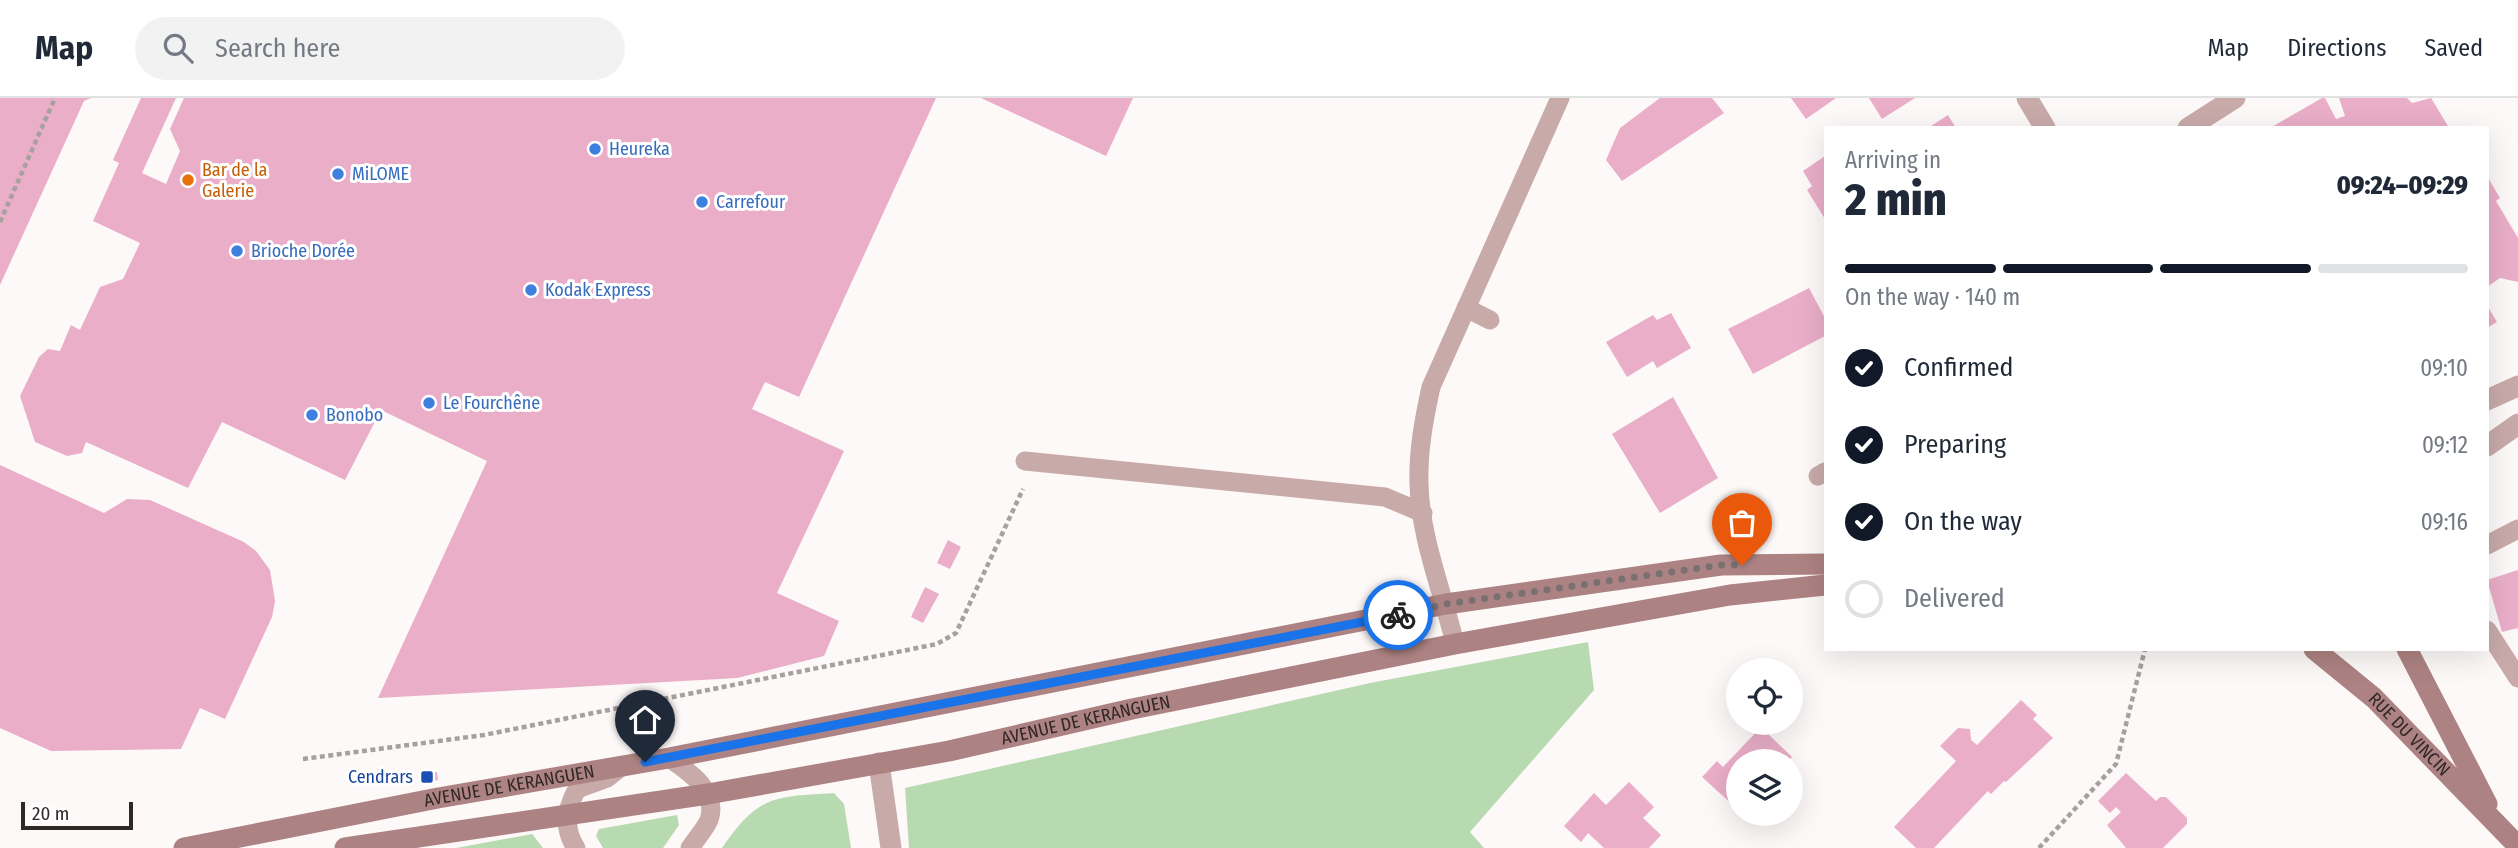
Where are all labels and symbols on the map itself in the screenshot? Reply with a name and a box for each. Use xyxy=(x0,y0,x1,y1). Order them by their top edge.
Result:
place label: Heureka xyxy=(609,138,670,160)
marker: Heureka xyxy=(587,141,603,157)
place label: Bar de la Galerie xyxy=(202,159,268,202)
place label: MiLOME xyxy=(352,163,409,185)
marker: MiLOME xyxy=(330,166,346,182)
marker: Bar de la Galerie xyxy=(180,172,196,188)
place label: Carrefour xyxy=(716,191,786,213)
marker: Carrefour xyxy=(694,194,710,210)
place label: Brioche Dorée xyxy=(251,240,355,262)
marker: Brioche Dorée xyxy=(229,243,245,259)
place label: Kodak Express xyxy=(545,279,651,301)
marker: Kodak Express xyxy=(523,282,539,298)
place label: Le Fourchêne xyxy=(443,392,540,414)
marker: Le Fourchêne xyxy=(421,395,437,411)
place label: Bonobo xyxy=(326,404,383,426)
marker: Bonobo xyxy=(304,407,320,423)
pin xyxy=(1712,493,1772,565)
courier xyxy=(1363,580,1433,650)
street label: RUE DU VINCIN xyxy=(2364,688,2455,781)
pin xyxy=(615,690,675,762)
street label: AVENUE DE KERANGUEN xyxy=(999,691,1172,750)
street label: AVENUE DE KERANGUEN xyxy=(422,760,596,812)
place label: Cendrars xyxy=(348,766,413,788)
marker: Cendrars xyxy=(419,769,435,785)
scale bar xyxy=(21,799,133,831)

